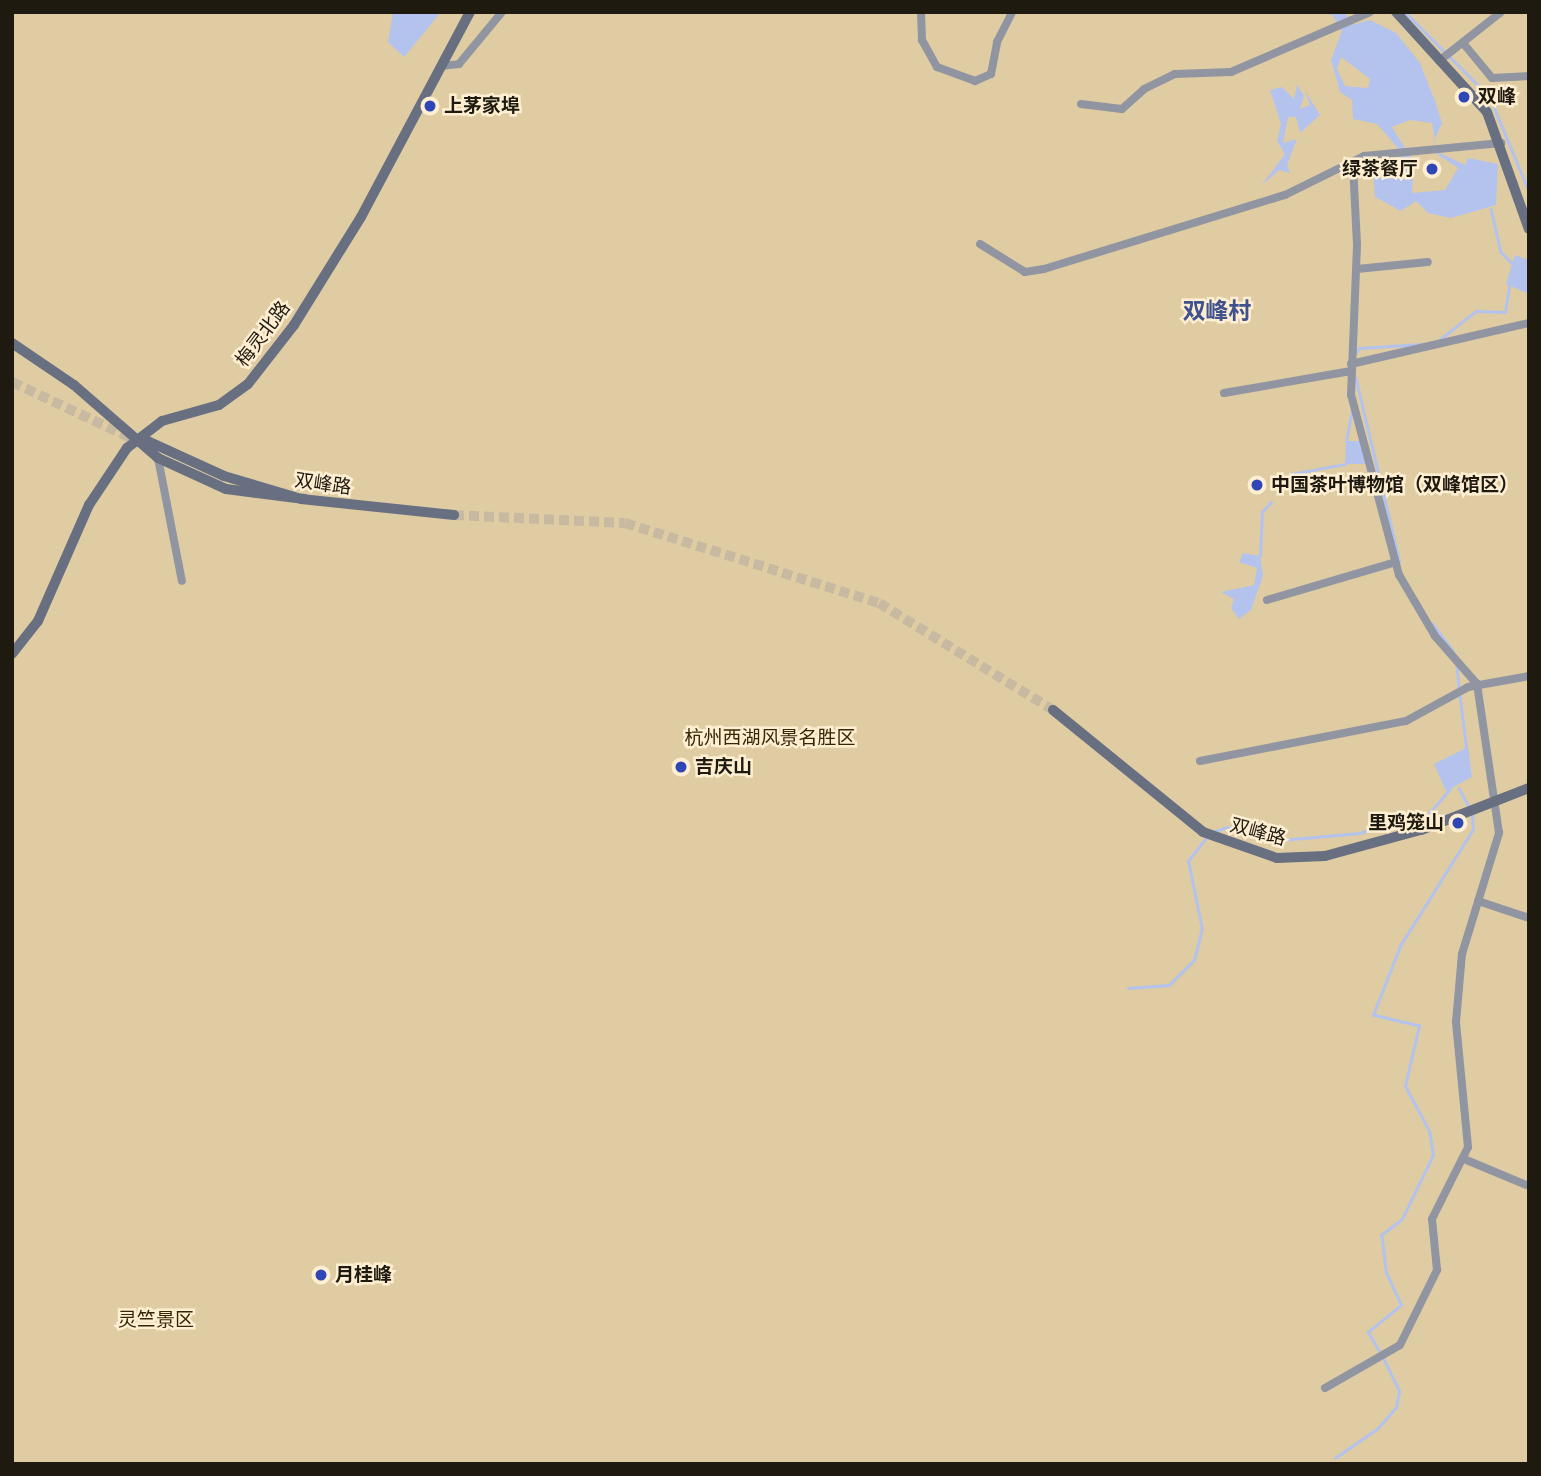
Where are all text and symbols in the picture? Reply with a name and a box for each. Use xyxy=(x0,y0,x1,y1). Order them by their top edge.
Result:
place label: 双峰 xyxy=(1478,86,1516,108)
marker: 双峰 xyxy=(1456,89,1472,105)
place label: 上茅家埠 xyxy=(444,95,520,117)
marker: 上茅家埠 xyxy=(422,98,438,114)
place label: 绿茶餐厅 xyxy=(1342,158,1418,180)
marker: 绿茶餐厅 xyxy=(1424,161,1440,177)
street label: 梅灵北路 xyxy=(231,297,295,371)
district label: 双峰村 xyxy=(1183,297,1251,325)
street label: 双峰路 xyxy=(293,469,353,499)
place label: 中国茶叶博物馆（双峰馆区） xyxy=(1271,474,1518,496)
marker: 中国茶叶博物馆（双峰馆区） xyxy=(1249,477,1265,493)
park label: 杭州西湖风景名胜区 xyxy=(685,727,855,749)
place label: 吉庆山 xyxy=(695,756,752,778)
marker: 吉庆山 xyxy=(673,759,689,775)
place label: 里鸡笼山 xyxy=(1368,812,1444,834)
street label: 双峰路 xyxy=(1228,814,1288,850)
marker: 里鸡笼山 xyxy=(1450,815,1466,831)
place label: 月桂峰 xyxy=(335,1264,392,1286)
marker: 月桂峰 xyxy=(313,1267,329,1283)
park label: 灵竺景区 xyxy=(118,1309,194,1331)

